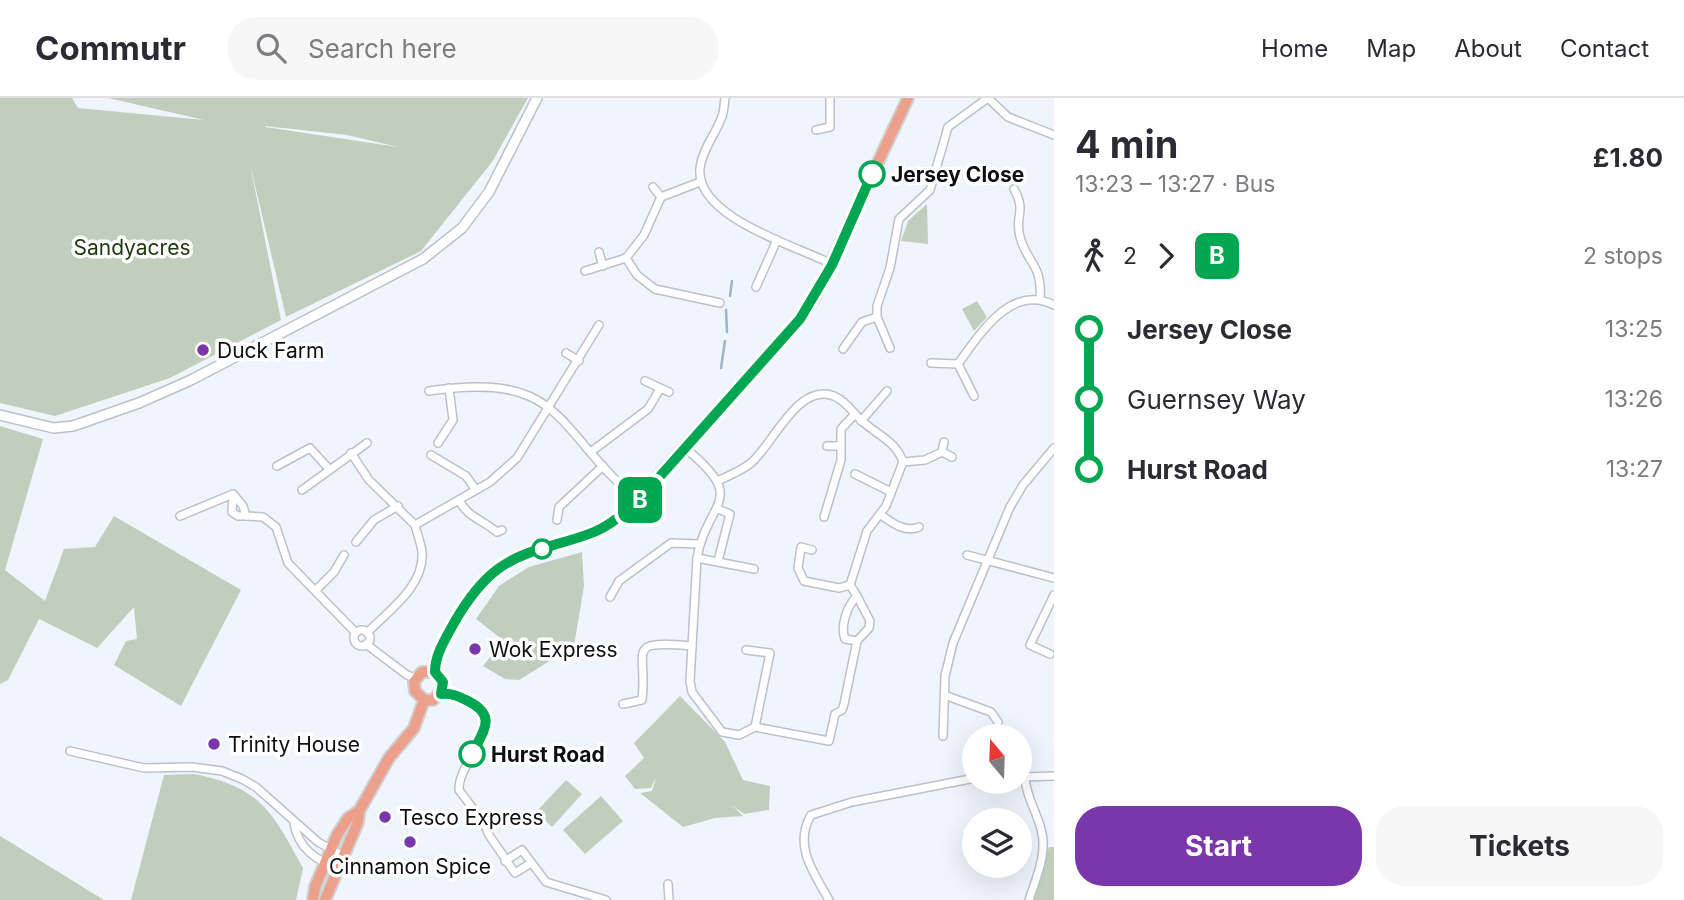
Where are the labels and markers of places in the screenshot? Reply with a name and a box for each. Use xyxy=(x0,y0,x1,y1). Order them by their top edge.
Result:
marker: Jersey Close xyxy=(859,161,885,187)
place label: Jersey Close xyxy=(891,162,1024,187)
place label: Duck Farm xyxy=(217,338,324,363)
marker: Duck Farm xyxy=(195,342,211,358)
unlabelled marker xyxy=(532,539,552,559)
place label: Wok Express xyxy=(489,637,618,662)
marker: Wok Express xyxy=(467,641,483,657)
place label: Trinity House xyxy=(228,732,360,757)
marker: Trinity House xyxy=(206,736,222,752)
marker: Hurst Road xyxy=(459,741,485,767)
place label: Hurst Road xyxy=(491,742,605,767)
place label: Tesco Express xyxy=(399,805,544,830)
marker: Tesco Express xyxy=(377,809,393,825)
marker: Cinnamon Spice xyxy=(402,834,418,850)
place label: Cinnamon Spice xyxy=(329,854,491,879)

